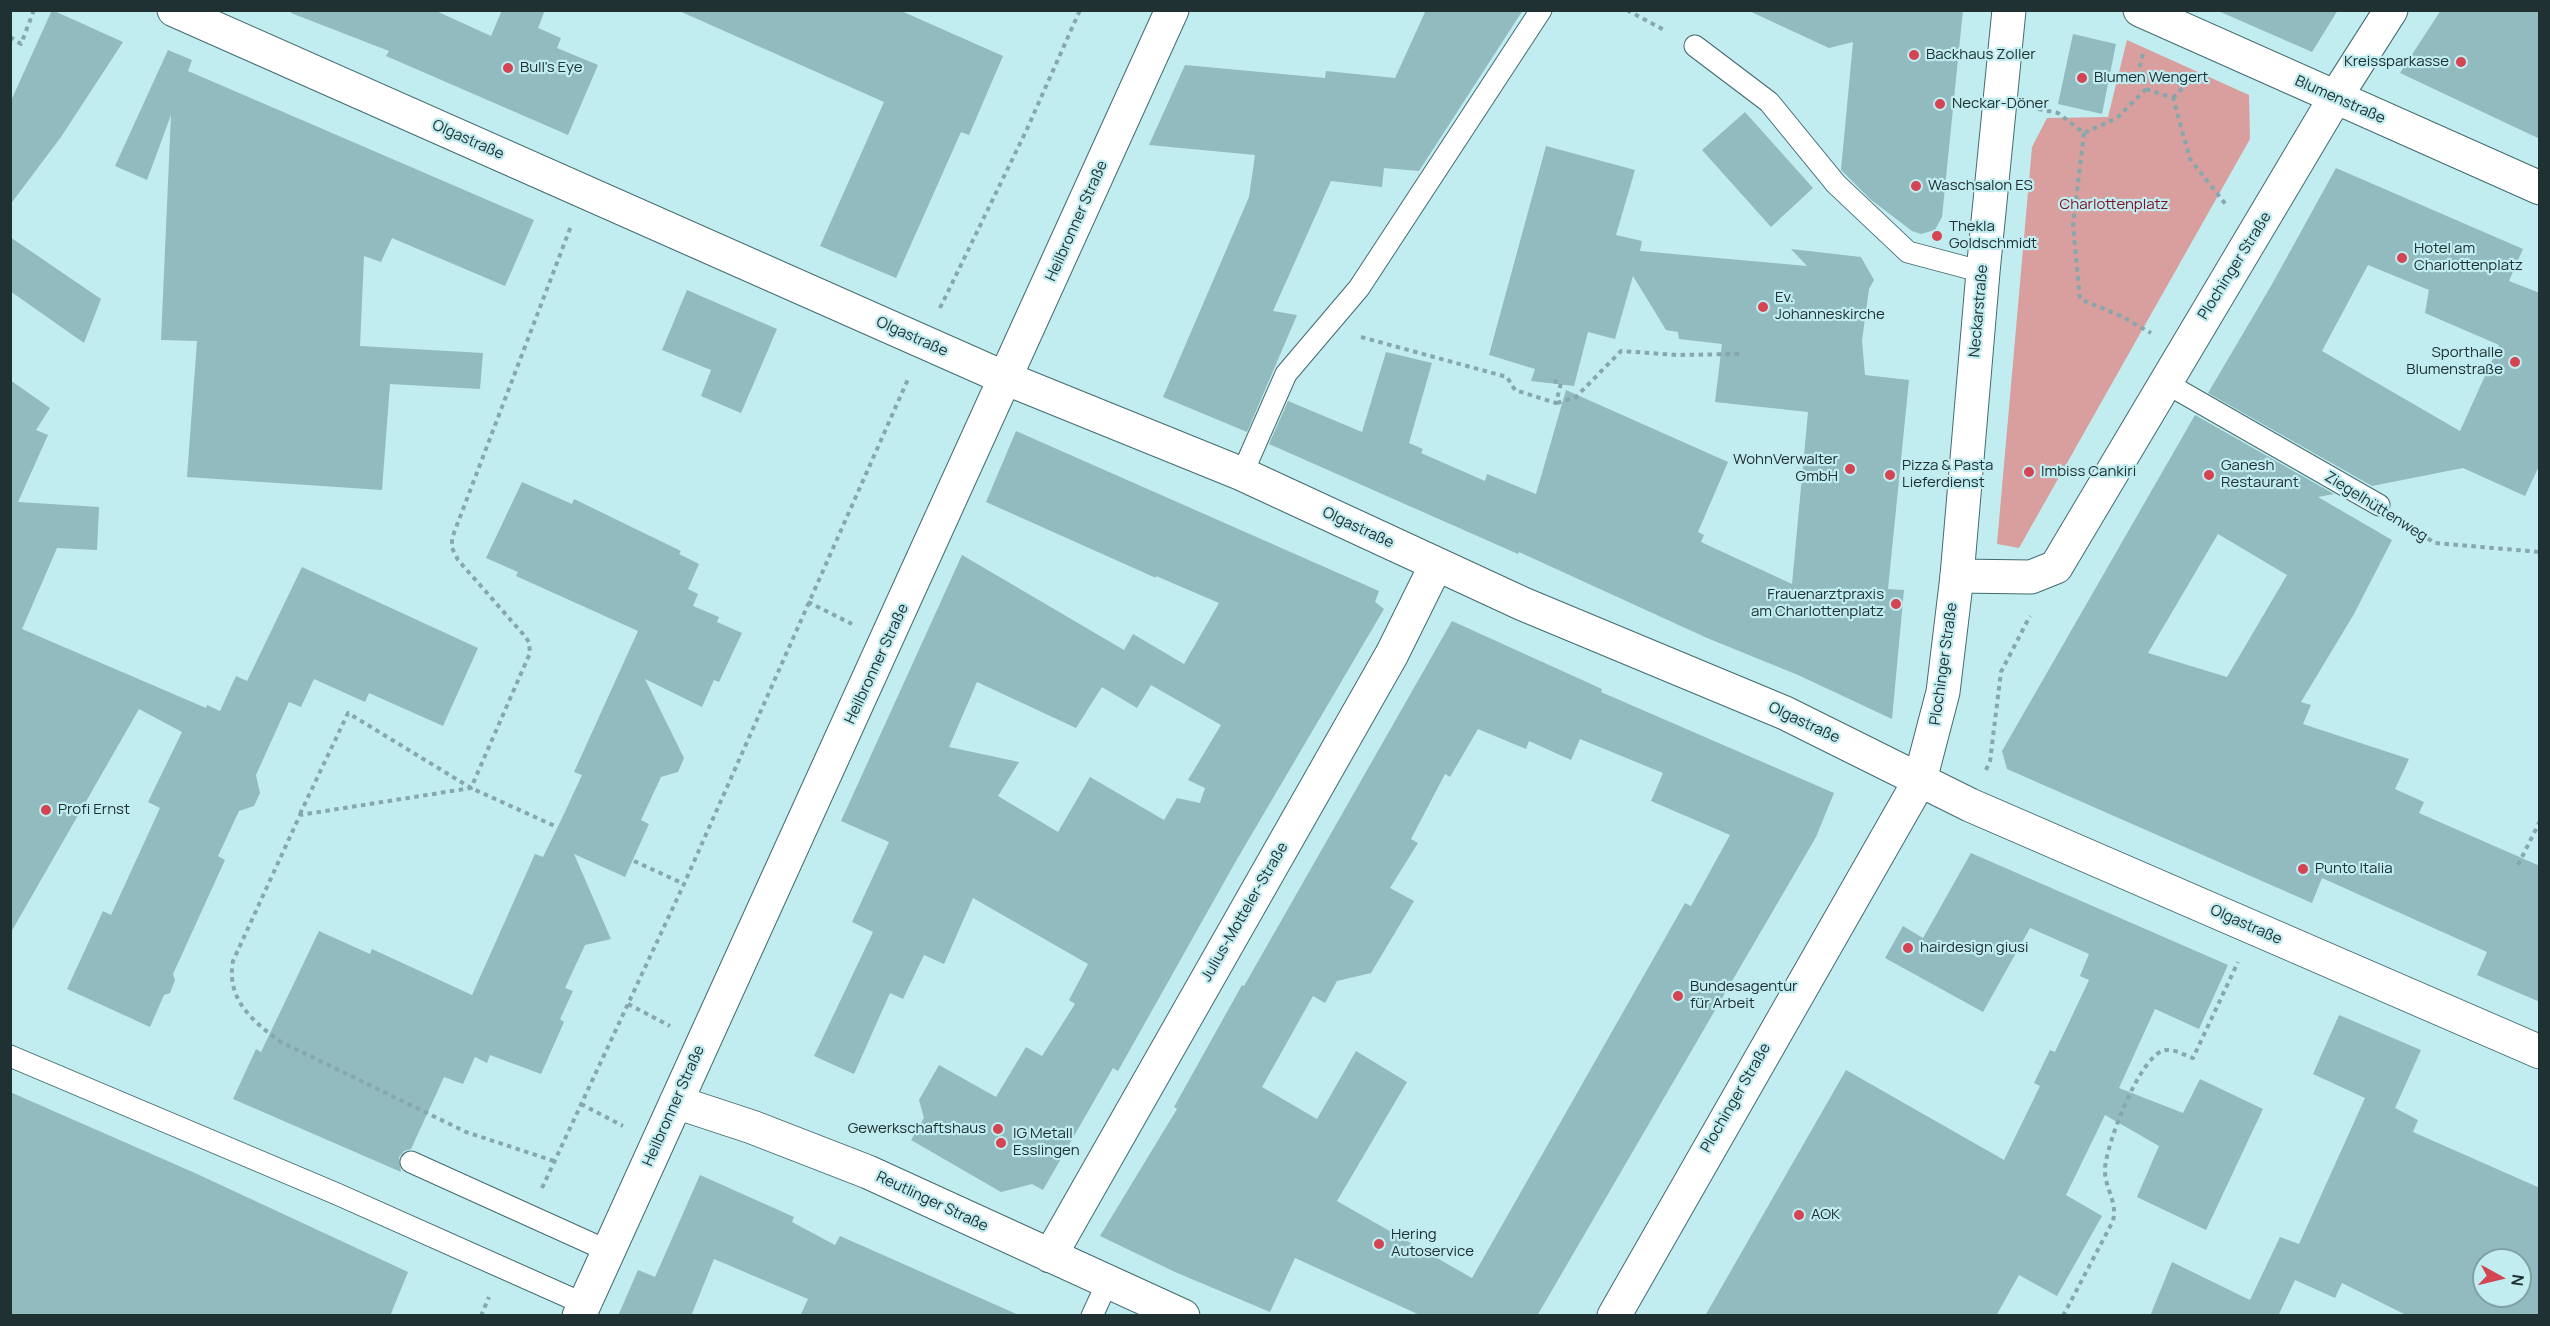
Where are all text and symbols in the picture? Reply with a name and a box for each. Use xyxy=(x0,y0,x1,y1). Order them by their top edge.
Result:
place label: Backhaus Zoller xyxy=(1926,46,2036,64)
marker: Backhaus Zoller xyxy=(1907,48,1921,62)
place label: Kreissparkasse xyxy=(2344,53,2449,71)
marker: Kreissparkasse xyxy=(2454,55,2468,69)
place label: Bull's Eye xyxy=(520,59,582,77)
marker: Bull's Eye xyxy=(501,61,515,75)
place label: Blumen Wengert xyxy=(2094,69,2208,87)
marker: Blumen Wengert xyxy=(2075,71,2089,85)
street label: Blumenstraße xyxy=(2292,72,2388,128)
place label: Neckar-Döner xyxy=(1952,95,2049,113)
marker: Neckar-Döner xyxy=(1933,97,1947,111)
street label: Olgastraße xyxy=(429,116,507,164)
street label: Heilbronner Straße xyxy=(1042,158,1112,284)
place label: Waschsalon ES xyxy=(1928,177,2033,195)
marker: Waschsalon ES xyxy=(1909,179,1923,193)
park label: Charlottenplatz xyxy=(2060,196,2168,214)
street label: Plochinger Straße xyxy=(2195,209,2275,323)
place label: Thekla Goldschmidt xyxy=(1949,218,2037,253)
marker: Thekla Goldschmidt xyxy=(1930,229,1944,243)
place label: Hotel am Charlottenplatz xyxy=(2414,240,2523,275)
marker: Hotel am Charlottenplatz xyxy=(2395,251,2409,265)
street label: Neckarstraße xyxy=(1966,264,1992,358)
place label: Ev. Johanneskirche xyxy=(1775,289,1885,324)
marker: Ev. Johanneskirche xyxy=(1756,300,1770,314)
street label: Olgastraße xyxy=(873,313,951,361)
place label: Sporthalle Blumenstraße xyxy=(2406,344,2503,379)
marker: Sporthalle Blumenstraße xyxy=(2508,355,2522,369)
place label: WohnVerwalter GmbH xyxy=(1733,451,1838,486)
place label: Pizza & Pasta Lieferdienst xyxy=(1902,457,1993,492)
place label: Ganesh Restaurant xyxy=(2221,457,2299,492)
marker: WohnVerwalter GmbH xyxy=(1843,462,1857,476)
place label: Imbiss Cankiri xyxy=(2041,463,2136,481)
marker: Imbiss Cankiri xyxy=(2022,465,2036,479)
marker: Pizza & Pasta Lieferdienst xyxy=(1883,468,1897,482)
marker: Ganesh Restaurant xyxy=(2202,468,2216,482)
street label: Ziegelhüttenweg xyxy=(2321,468,2431,546)
street label: Olgastraße xyxy=(1319,504,1397,552)
place label: Frauenarztpraxis am Charlottenplatz xyxy=(1751,586,1884,621)
marker: Frauenarztpraxis am Charlottenplatz xyxy=(1889,597,1903,611)
street label: Heilbronner Straße xyxy=(841,601,913,727)
street label: Plochinger Straße xyxy=(1926,602,1962,726)
street label: Olgastraße xyxy=(1765,699,1843,747)
place label: Profi Ernst xyxy=(58,801,130,819)
marker: Profi Ernst xyxy=(39,803,53,817)
street label: Julius-Motteler-Straße xyxy=(1198,839,1292,985)
place label: Punto Italia xyxy=(2315,860,2393,878)
marker: Punto Italia xyxy=(2296,862,2310,876)
street label: Olgastraße xyxy=(2207,901,2285,949)
place label: hairdesign giusi xyxy=(1920,939,2028,957)
marker: hairdesign giusi xyxy=(1901,941,1915,955)
place label: Bundesagentur für Arbeit xyxy=(1690,978,1797,1013)
marker: Bundesagentur für Arbeit xyxy=(1671,989,1685,1003)
street label: Plochinger Straße xyxy=(1697,1040,1775,1156)
street label: Heilbronner Straße xyxy=(639,1043,709,1169)
place label: Gewerkschaftshaus xyxy=(848,1120,986,1138)
marker: Gewerkschaftshaus xyxy=(991,1122,1005,1136)
place label: IG Metall Esslingen xyxy=(1013,1125,1080,1160)
marker: IG Metall Esslingen xyxy=(994,1136,1008,1150)
street label: Reutlinger Straße xyxy=(873,1168,991,1236)
place label: AOK xyxy=(1811,1206,1840,1224)
marker: AOK xyxy=(1792,1208,1806,1222)
place label: Hering Autoservice xyxy=(1391,1226,1474,1261)
marker: Hering Autoservice xyxy=(1372,1237,1386,1251)
north arrow xyxy=(2472,1248,2532,1308)
text: N xyxy=(2506,1273,2530,1287)

